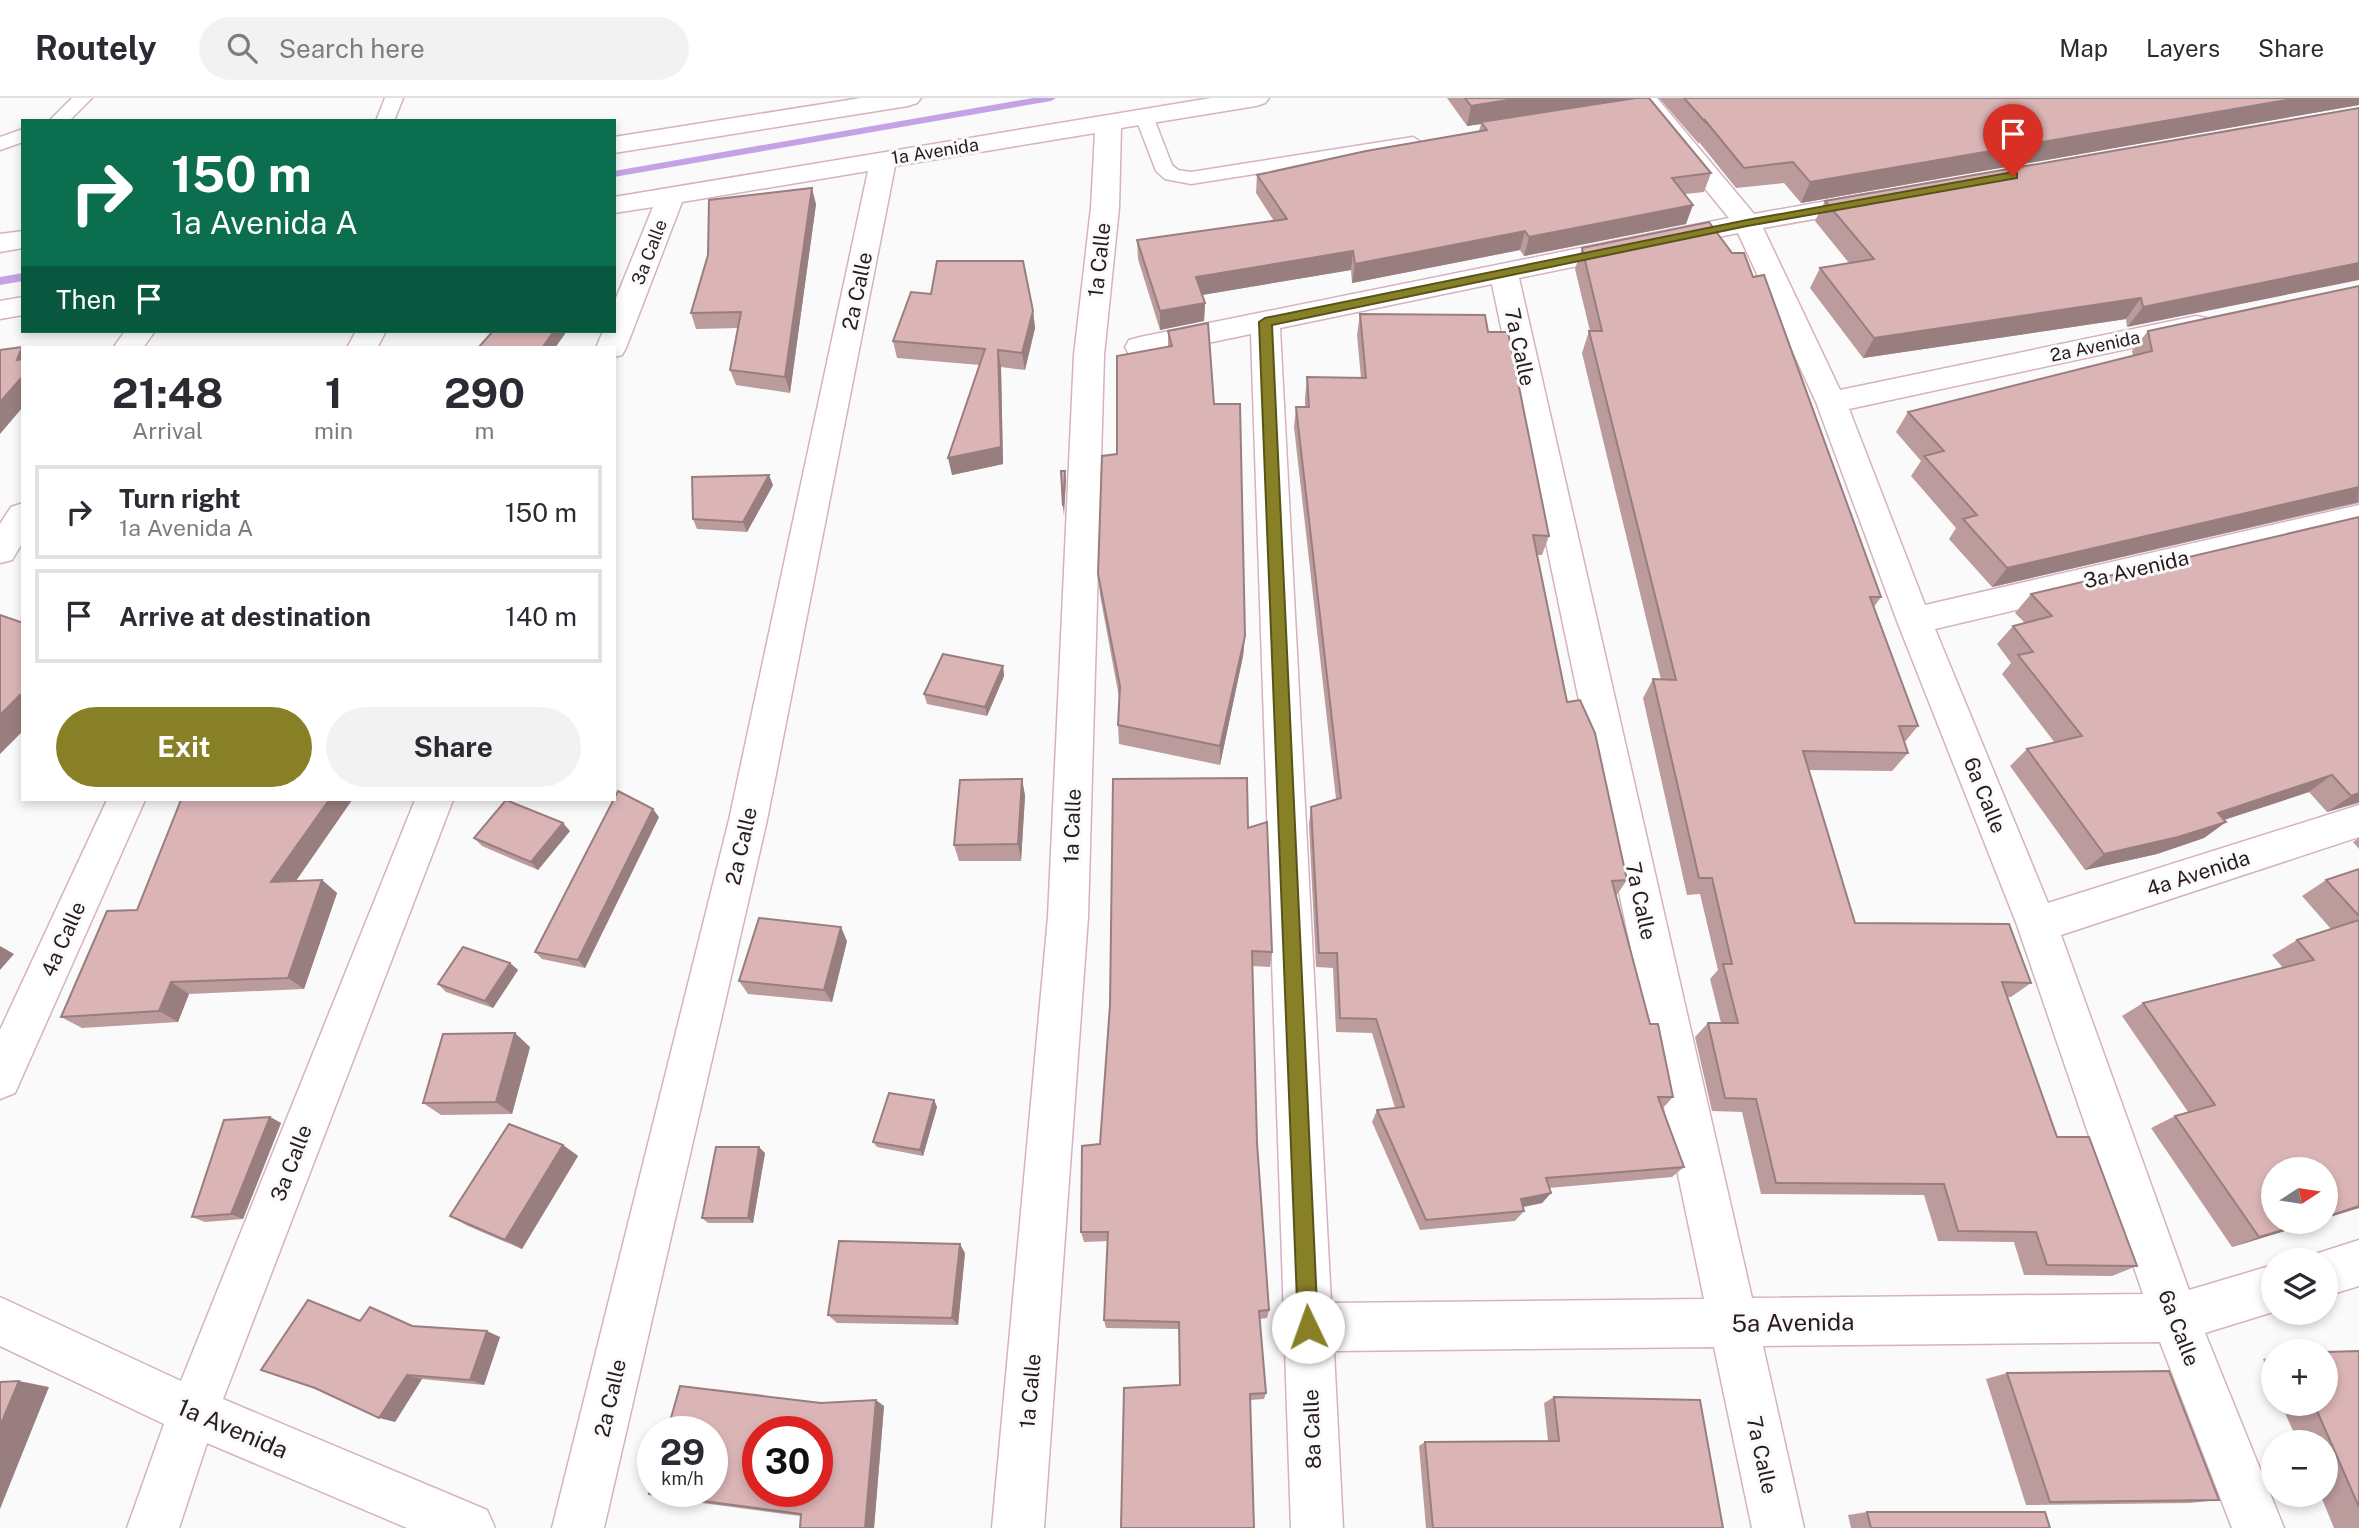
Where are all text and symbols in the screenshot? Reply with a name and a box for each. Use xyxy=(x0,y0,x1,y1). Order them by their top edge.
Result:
search box xyxy=(199,17,689,80)
text: Routely xyxy=(35,29,157,67)
icon: search xyxy=(223,29,261,67)
text: Search here xyxy=(279,33,425,64)
text: Map xyxy=(2059,34,2108,62)
text: Layers xyxy=(2146,34,2220,62)
text: Share xyxy=(2258,34,2324,62)
pin xyxy=(1983,104,2043,176)
icon: arrive xyxy=(1994,115,2032,153)
street label: 1a Avenida xyxy=(890,134,980,168)
text: 150 m xyxy=(171,145,312,203)
icon: right xyxy=(56,147,147,238)
text: 1a Avenida A xyxy=(171,204,358,241)
street label: 3a Calle xyxy=(627,216,671,288)
street label: 1a Calle xyxy=(1083,221,1115,299)
street label: 2a Calle xyxy=(837,250,877,332)
icon: arrive xyxy=(130,280,168,318)
text: Then xyxy=(56,284,116,315)
street label: 7a Calle xyxy=(1500,306,1540,388)
street label: 2a Avenida xyxy=(2048,326,2142,366)
text: 21:48 xyxy=(112,368,223,417)
text: 1 xyxy=(325,368,343,417)
text: 290 xyxy=(444,368,525,417)
text: Arrival xyxy=(132,417,203,444)
text: min xyxy=(314,417,353,444)
text: m xyxy=(475,417,494,444)
text: Turn right xyxy=(119,483,241,514)
icon: right xyxy=(60,493,98,531)
text: 150 m xyxy=(505,497,577,528)
text: 1a Avenida A xyxy=(119,514,253,541)
street label: 3a Avenida xyxy=(2081,545,2191,593)
icon: arrive xyxy=(60,597,98,635)
text: Arrive at destination xyxy=(119,601,371,632)
text: 140 m xyxy=(505,601,577,632)
button: Exit xyxy=(56,707,312,787)
button: Share xyxy=(326,707,581,787)
street label: 6a Calle xyxy=(1959,753,2011,837)
street label: 1a Calle xyxy=(1058,788,1086,864)
street label: 2a Calle xyxy=(720,805,762,887)
street label: 4a Avenida xyxy=(2143,845,2253,901)
street label: 7a Calle xyxy=(1621,860,1661,942)
street label: 4a Calle xyxy=(35,898,91,980)
street label: 3a Calle xyxy=(265,1121,317,1205)
north arrow xyxy=(2261,1157,2338,1234)
map controls xyxy=(2261,1157,2338,1507)
button: layers xyxy=(2261,1248,2338,1325)
street label: 6a Calle xyxy=(2153,1286,2205,1370)
position arrow xyxy=(1271,1290,1345,1364)
street label: 5a Avenida xyxy=(1731,1307,1855,1337)
button: + xyxy=(2261,1339,2338,1416)
street label: 1a Calle xyxy=(1014,1353,1046,1429)
street label: 2a Calle xyxy=(589,1357,631,1439)
street label: 8a Calle xyxy=(1298,1389,1326,1469)
street label: 1a Avenida xyxy=(174,1392,292,1464)
street label: 7a Calle xyxy=(1742,1414,1782,1496)
speed limit sign: 30 xyxy=(742,1416,833,1507)
button: − xyxy=(2261,1430,2338,1507)
text: 29 xyxy=(660,1432,705,1473)
text: km/h xyxy=(661,1468,704,1489)

